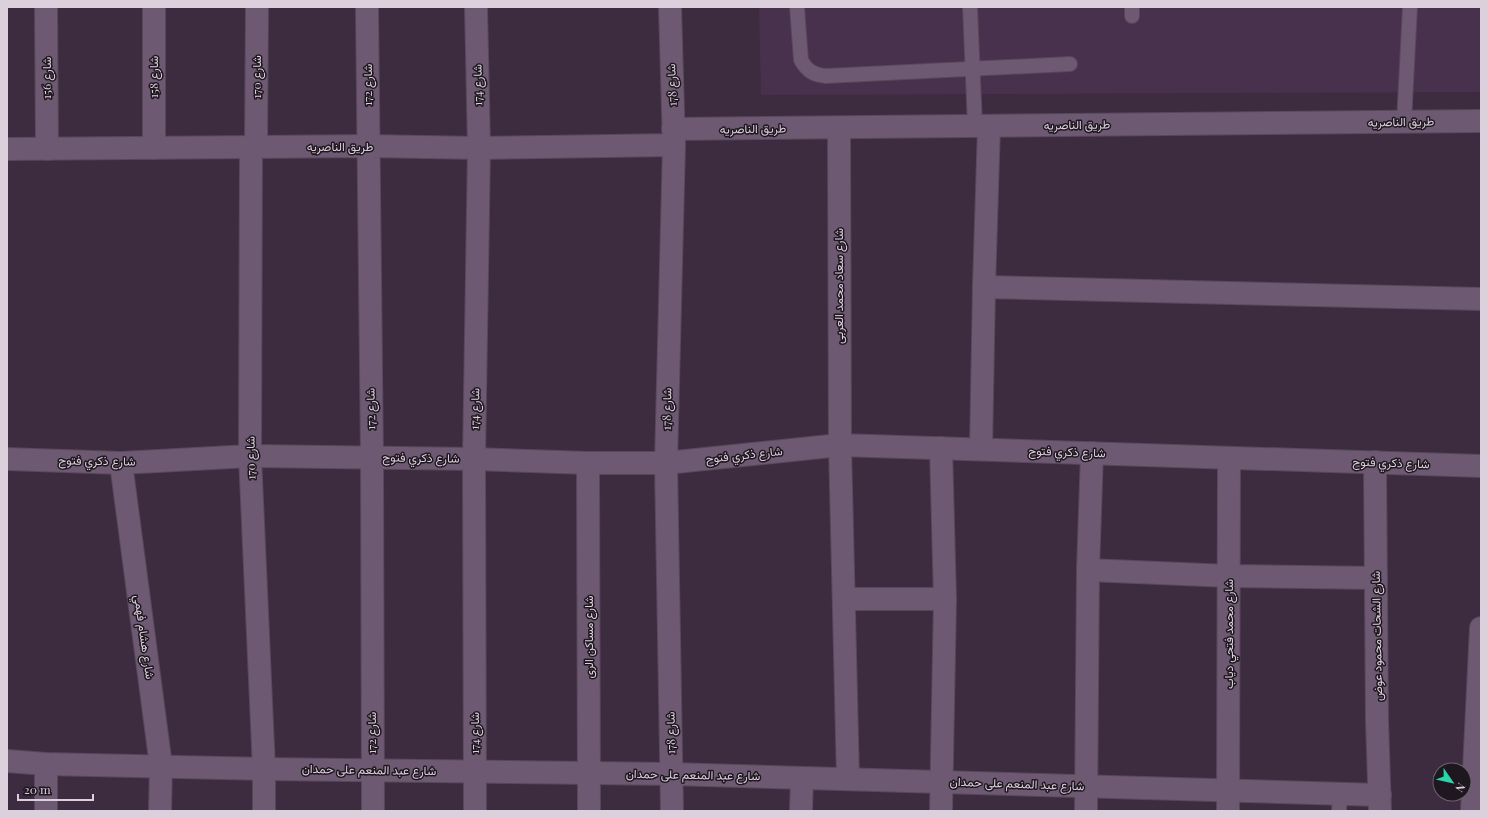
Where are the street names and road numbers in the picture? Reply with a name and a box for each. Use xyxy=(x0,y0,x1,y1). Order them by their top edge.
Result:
street label: شارع 170 xyxy=(248,55,266,99)
street label: شارع 158 xyxy=(145,56,163,98)
street label: شارع 156 xyxy=(38,57,56,99)
street label: شارع 178 xyxy=(662,63,682,107)
street label: شارع 172 xyxy=(359,64,377,106)
street label: شارع 174 xyxy=(469,64,487,106)
street label: طريق الناصريه xyxy=(1368,112,1435,131)
street label: طريق الناصريه xyxy=(1044,115,1111,134)
street label: طريق الناصريه xyxy=(720,119,787,138)
street label: طريق الناصريه xyxy=(307,138,373,155)
street label: شارع سعاد محمد العربى xyxy=(830,228,848,344)
street label: شارع 172 xyxy=(362,388,380,430)
street label: شارع 174 xyxy=(466,388,484,430)
street label: شارع 178 xyxy=(658,388,676,430)
street label: شارع 170 xyxy=(242,436,260,480)
street label: شارع ذكري فتوح xyxy=(705,442,783,469)
street label: شارع ذكري فتوح xyxy=(1028,442,1106,463)
street label: شارع ذكري فتوح xyxy=(382,448,460,469)
street label: شارع ذكري فتوح xyxy=(58,451,136,472)
street label: شارع ذكري فتوح xyxy=(1352,453,1430,474)
street label: شارع الشحات محمود عوض xyxy=(1367,571,1387,701)
street label: شارع محمد فتحي دياب xyxy=(1220,579,1239,689)
street label: شارع هشام فهمي xyxy=(128,594,159,681)
street label: شارع مساكن الرى xyxy=(580,595,598,679)
street label: شارع 172 xyxy=(363,712,381,754)
street label: شارع 174 xyxy=(466,712,484,754)
street label: شارع 178 xyxy=(662,712,680,754)
street label: شارع عبد المنعم على حمدان xyxy=(302,760,436,780)
street label: شارع عبد المنعم على حمدان xyxy=(626,765,760,785)
street label: شارع عبد المنعم على حمدان xyxy=(949,773,1085,795)

